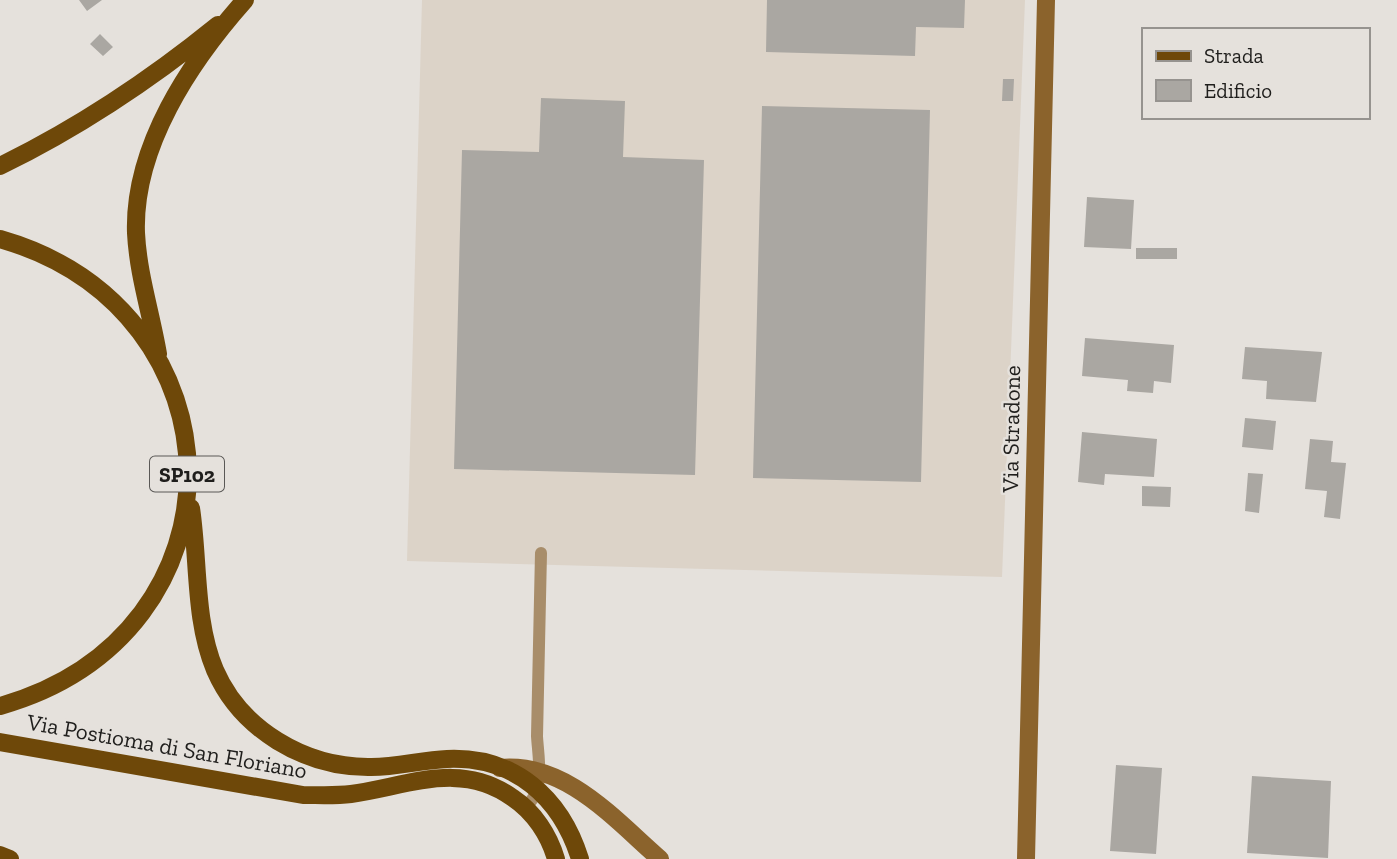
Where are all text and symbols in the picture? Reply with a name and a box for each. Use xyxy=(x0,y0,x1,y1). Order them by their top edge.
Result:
legend xyxy=(1142,28,1369,119)
text: Strada xyxy=(1204,43,1264,68)
text: Edificio xyxy=(1204,78,1272,103)
street label: Via Stradone xyxy=(996,365,1026,494)
road number: SP102 xyxy=(150,456,224,491)
street label: Via Postioma di San Floriano xyxy=(24,707,309,784)

